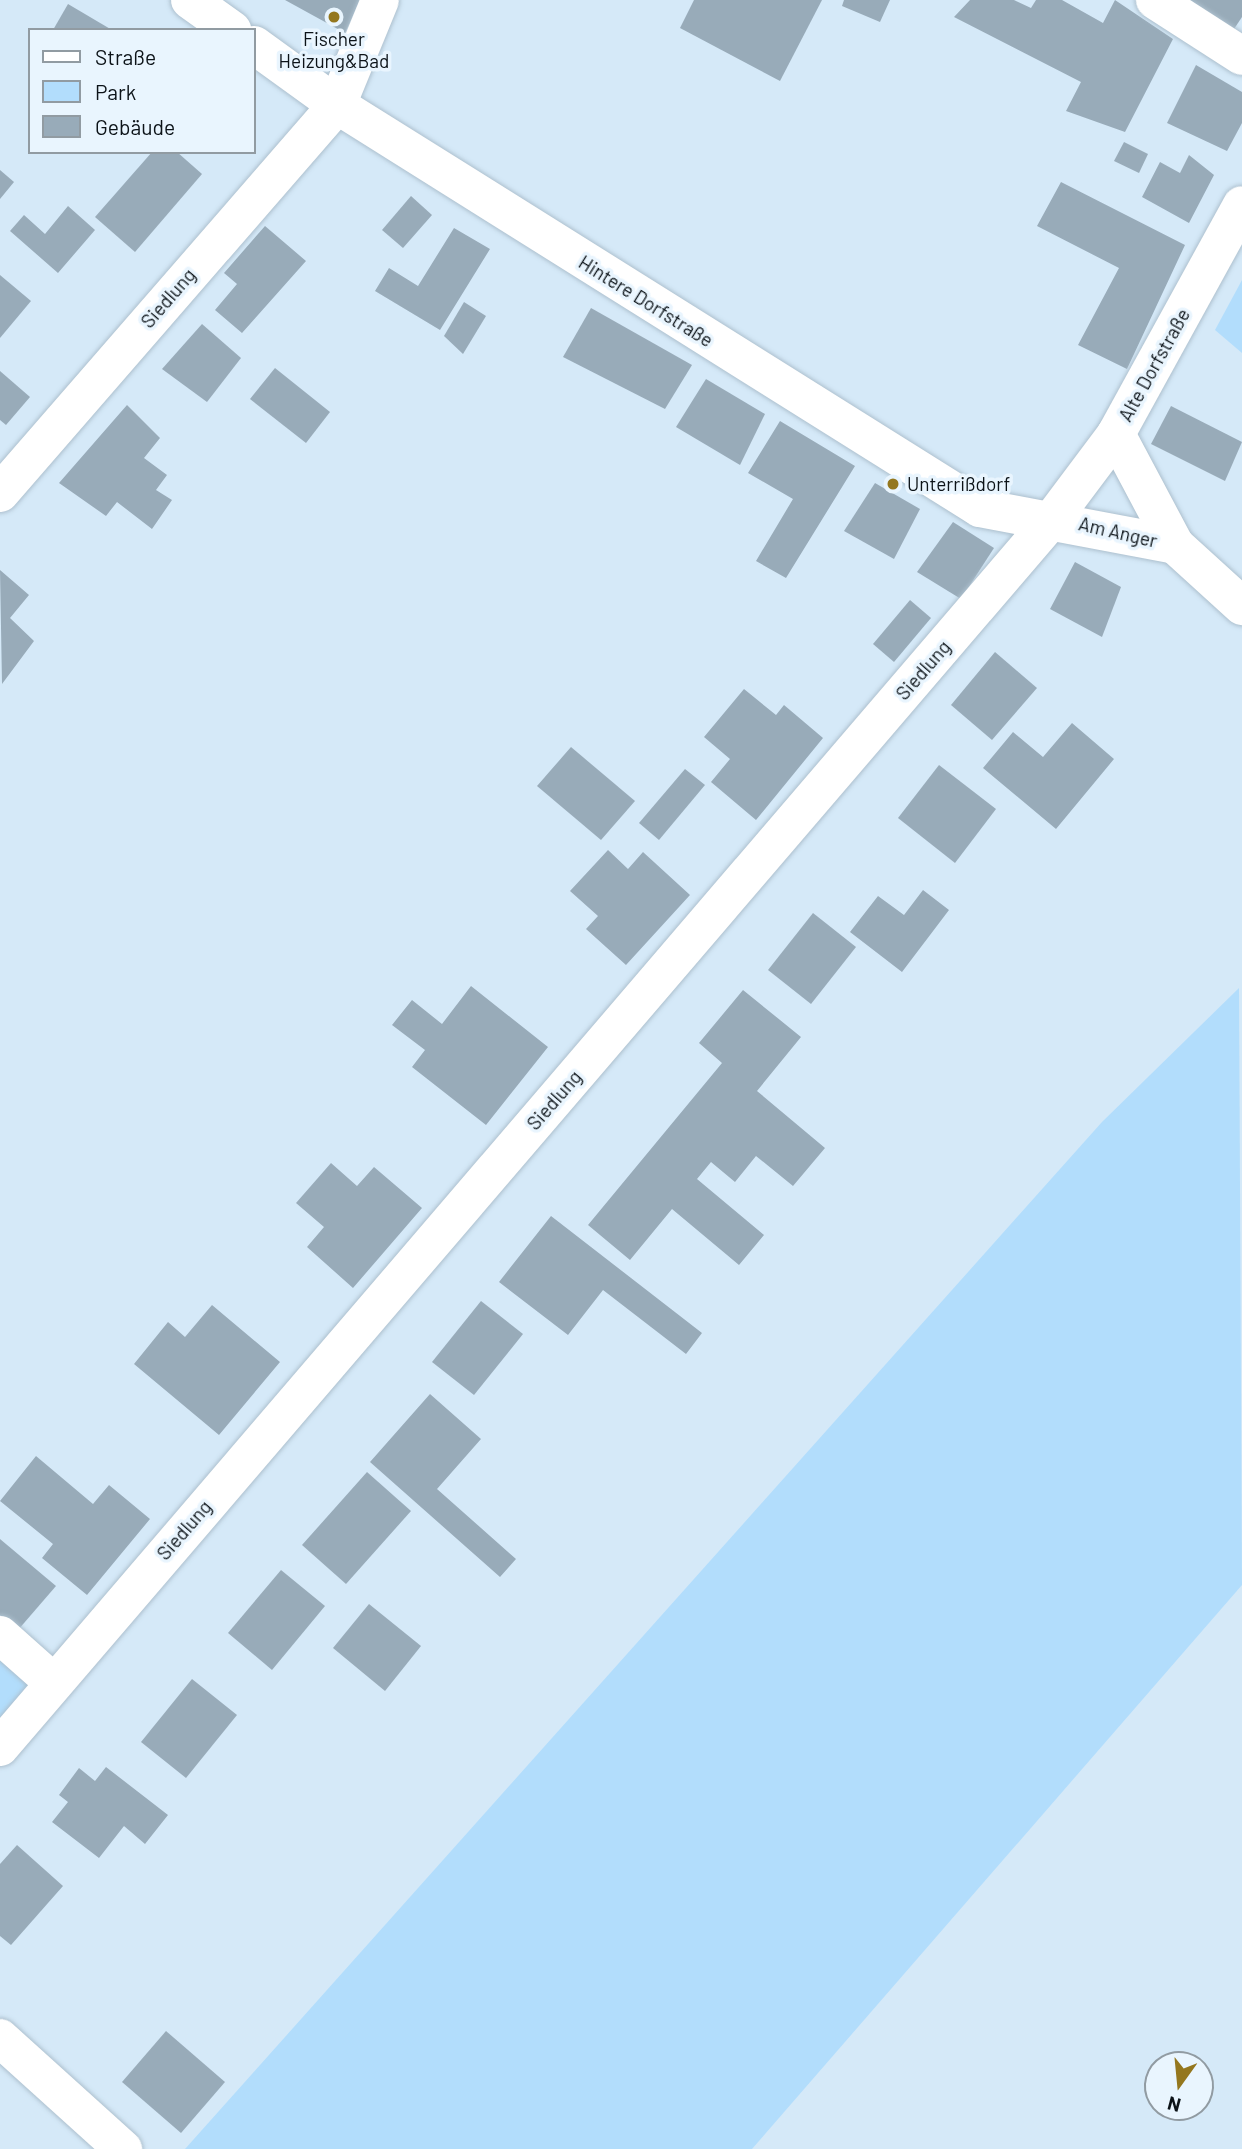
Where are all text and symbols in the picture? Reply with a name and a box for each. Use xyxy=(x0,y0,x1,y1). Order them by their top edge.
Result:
marker: Fischer Heizung&Bad xyxy=(326,9,342,25)
legend xyxy=(28,28,256,154)
place label: Fischer Heizung&Bad xyxy=(279,28,389,72)
text: Straße xyxy=(95,44,156,69)
text: Park xyxy=(95,79,136,104)
text: Gebäude xyxy=(95,114,175,139)
street label: Hintere Dorfstraße xyxy=(575,251,717,351)
street label: Siedlung xyxy=(136,264,200,332)
street label: Alte Dorfstraße xyxy=(1114,305,1194,425)
place label: Unterrißdorf xyxy=(907,473,1010,495)
marker: Unterrißdorf xyxy=(885,476,901,492)
street label: Am Anger xyxy=(1076,512,1160,552)
street label: Siedlung xyxy=(891,636,955,704)
street label: Siedlung xyxy=(522,1066,586,1134)
street label: Siedlung xyxy=(152,1496,216,1564)
north arrow xyxy=(1144,2051,1214,2121)
text: N xyxy=(1165,2092,1183,2118)

